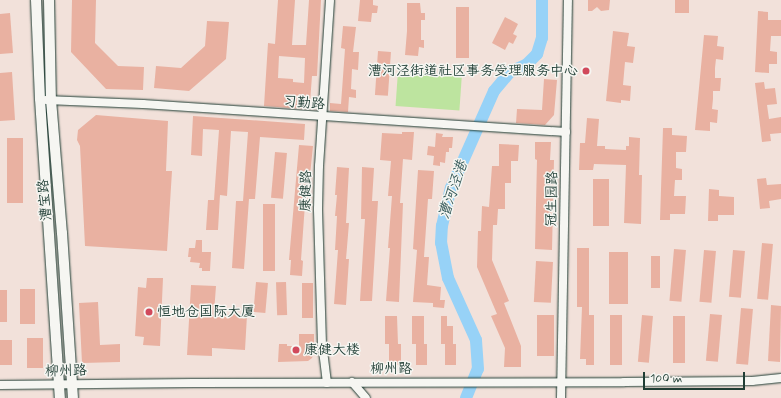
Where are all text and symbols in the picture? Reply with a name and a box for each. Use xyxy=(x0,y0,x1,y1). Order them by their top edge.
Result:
place label: 漕河泾街道社区事务受理服务中心 xyxy=(368,63,578,79)
marker: 漕河泾街道社区事务受理服务中心 xyxy=(581,66,591,76)
street label: 习勤路 xyxy=(282,93,326,113)
water label: 漕河泾港 xyxy=(436,159,472,221)
street label: 康健路 xyxy=(297,170,315,212)
street label: 冠生园路 xyxy=(543,171,561,227)
street label: 漕宝路 xyxy=(35,178,55,222)
place label: 恒地仓国际大厦 xyxy=(157,304,255,320)
marker: 恒地仓国际大厦 xyxy=(144,307,154,317)
place label: 康健大楼 xyxy=(304,342,360,358)
marker: 康健大楼 xyxy=(291,345,301,355)
street label: 柳州路 xyxy=(370,361,412,377)
street label: 柳州路 xyxy=(45,362,87,380)
scale bar xyxy=(645,364,747,390)
text: 100 m xyxy=(650,371,682,387)

